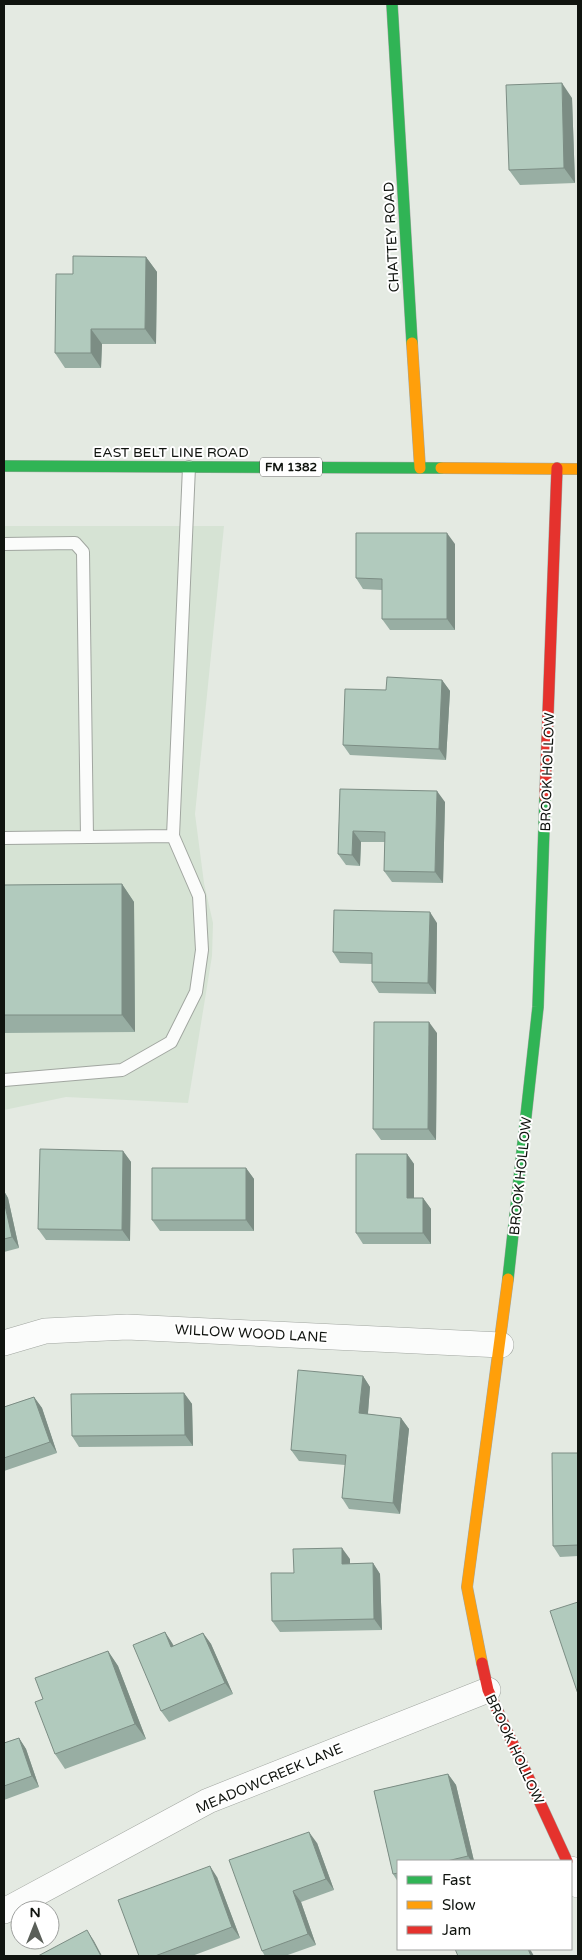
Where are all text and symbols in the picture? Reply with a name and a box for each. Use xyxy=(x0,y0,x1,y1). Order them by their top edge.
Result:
street label: CHATTEY ROAD xyxy=(380,181,403,293)
street label: EAST BELT LINE ROAD xyxy=(93,444,249,461)
road number: FM 1382 xyxy=(260,458,322,477)
street label: BROOK HOLLOW xyxy=(537,712,558,832)
street label: BROOK HOLLOW xyxy=(506,1116,535,1236)
street label: WILLOW WOOD LANE xyxy=(174,1321,328,1346)
street label: BROOK HOLLOW xyxy=(482,1692,547,1807)
street label: MEADOWCREEK LANE xyxy=(193,1740,345,1817)
legend xyxy=(397,1860,572,1950)
text: Fast xyxy=(442,1871,472,1889)
text: Slow xyxy=(442,1896,476,1914)
north arrow xyxy=(10,1900,60,1950)
text: N xyxy=(29,1904,41,1921)
text: Jam xyxy=(442,1921,471,1939)

